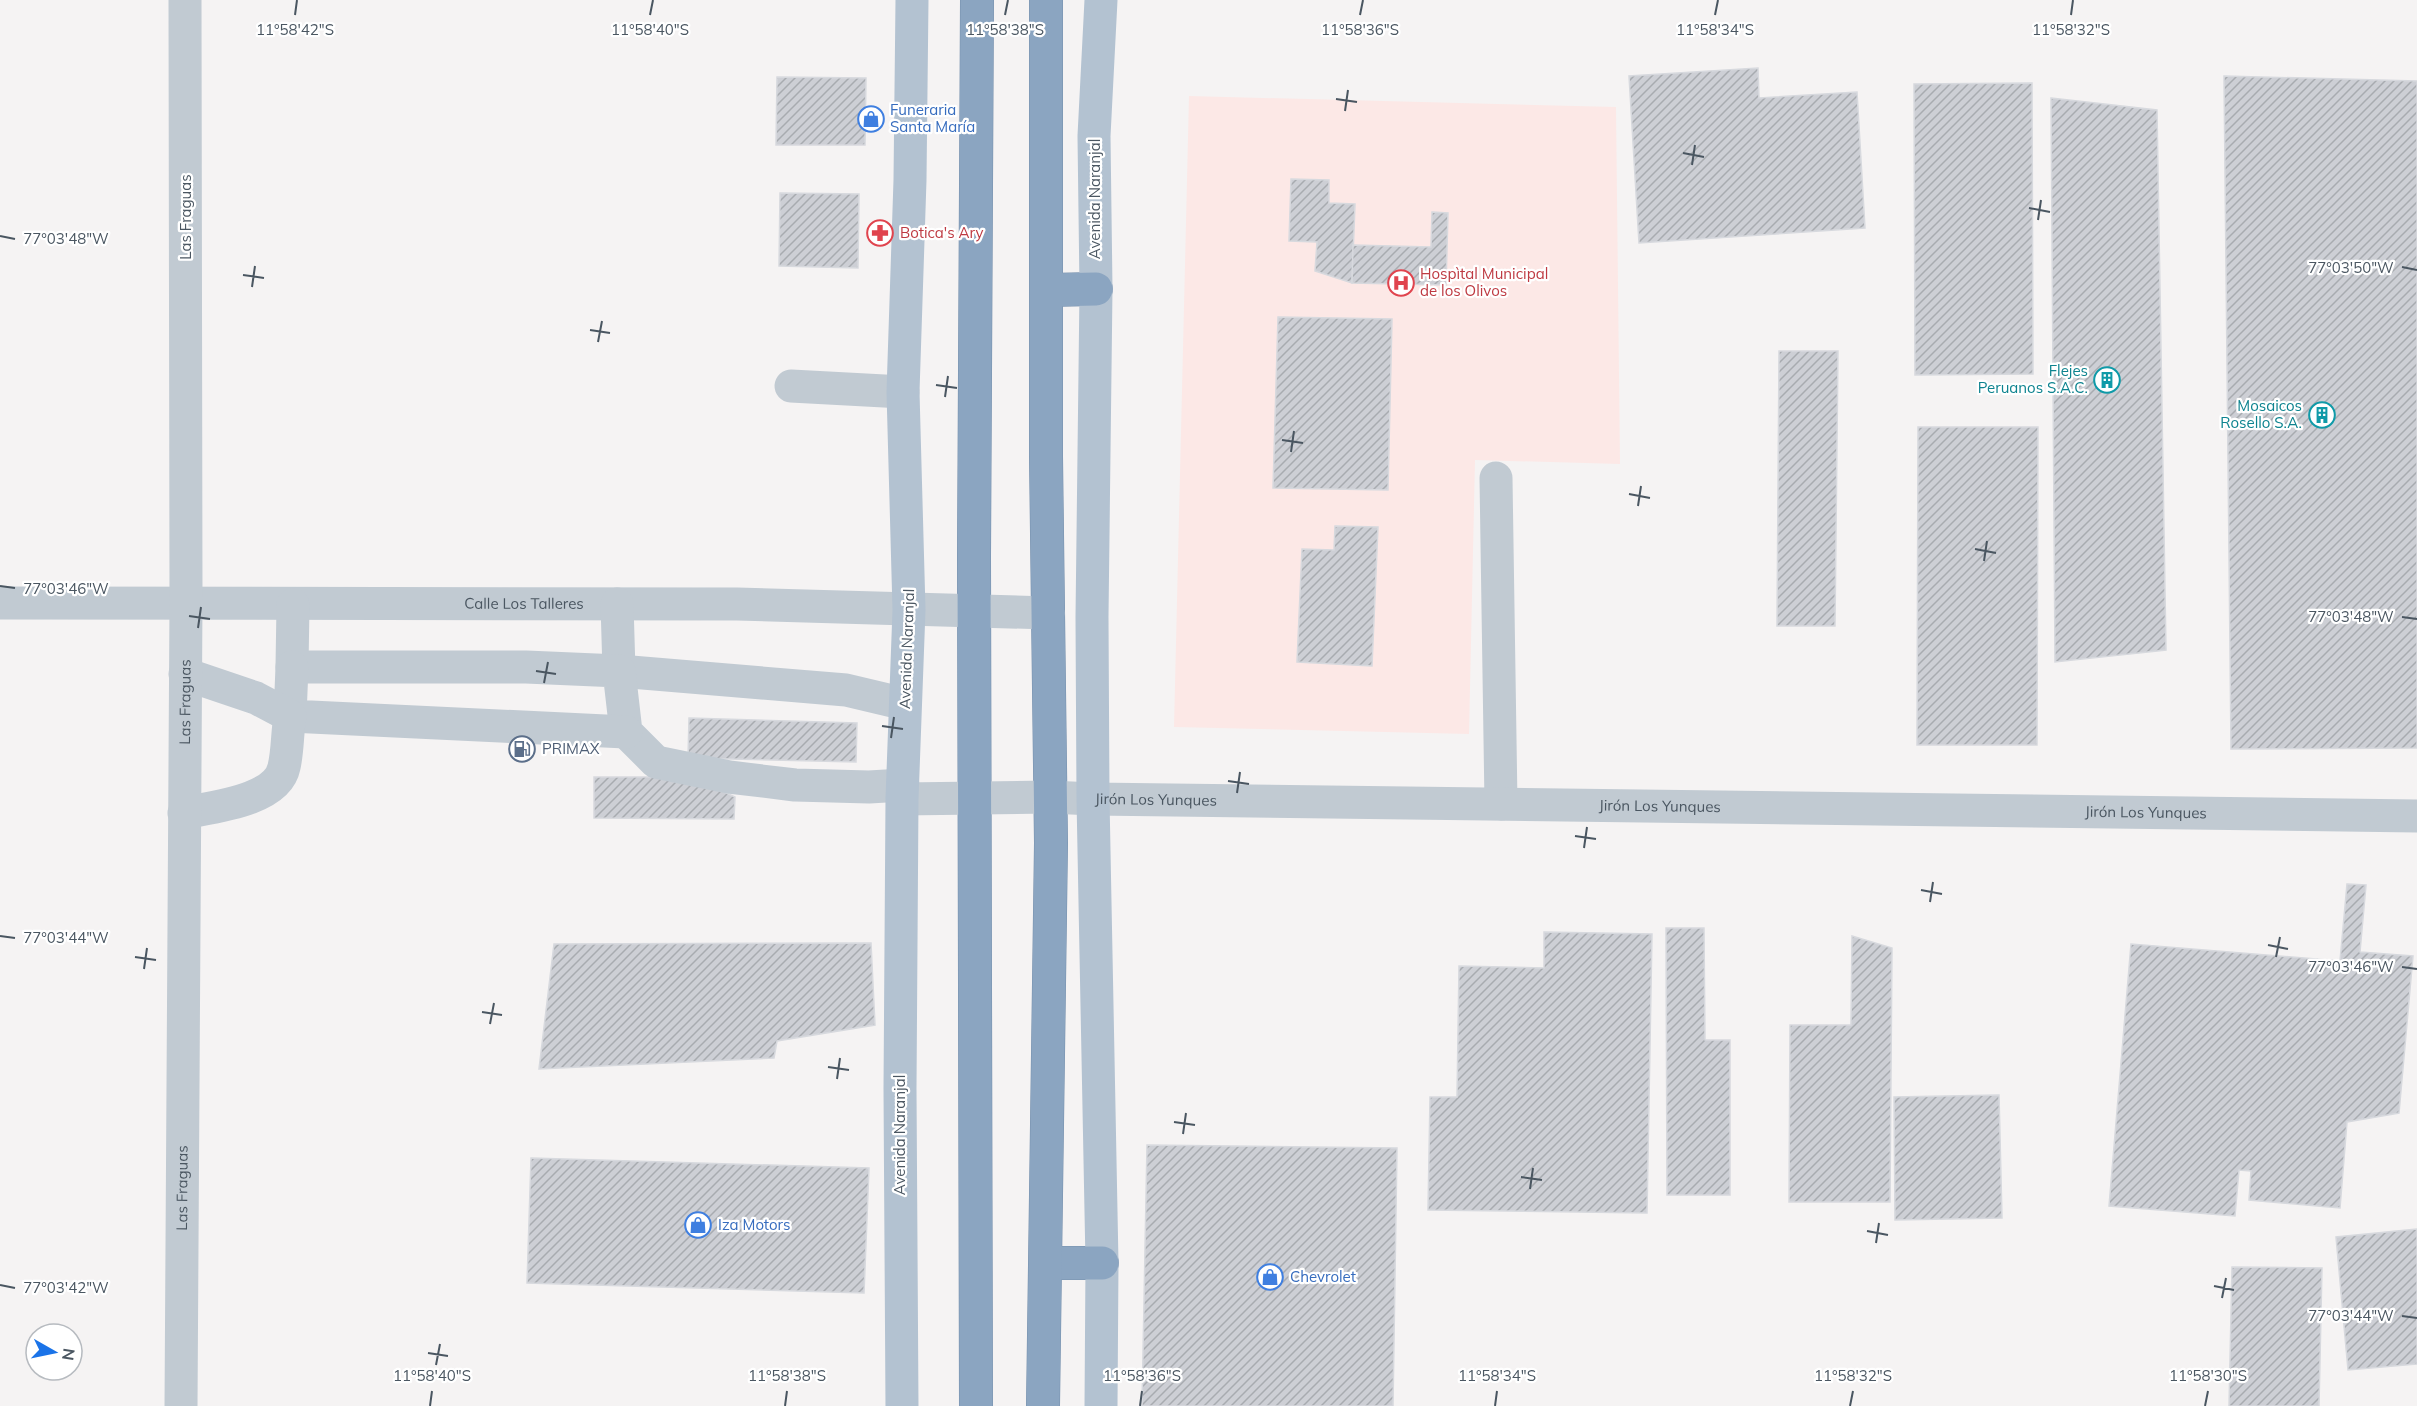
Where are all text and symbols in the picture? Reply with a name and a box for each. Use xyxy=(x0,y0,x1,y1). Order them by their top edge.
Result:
text: 11°58'42"S xyxy=(256,20,334,39)
text: 11°58'40"S xyxy=(611,20,689,39)
text: 11°58'38"S xyxy=(966,20,1044,39)
text: 11°58'36"S xyxy=(1321,20,1399,39)
text: 11°58'34"S xyxy=(1676,20,1754,39)
text: 11°58'32"S xyxy=(2032,20,2110,39)
place label: Funeraria Santa María xyxy=(890,100,975,136)
shop icon: Funeraria Santa María xyxy=(856,104,886,134)
street label: Avenida Naranjal xyxy=(1085,139,1104,259)
street label: Las Fraguas xyxy=(176,174,195,260)
pharmacy icon: Botica's Ary xyxy=(865,218,895,248)
place label: Botica's Ary xyxy=(900,223,983,242)
text: 77°03'48"W xyxy=(23,229,109,248)
text: 77°03'50"W xyxy=(2308,258,2394,277)
place label: Hospìtal Municipal de los Olivos xyxy=(1420,264,1548,300)
hospital icon: Hospìtal Municipal de los Olivos xyxy=(1386,268,1416,298)
place label: Flejes Peruanos S.A.C. xyxy=(1978,361,2088,397)
building icon: Flejes Peruanos S.A.C. xyxy=(2092,365,2122,395)
place label: Mosaicos Rosello S.A. xyxy=(2220,396,2302,432)
building icon: Mosaicos Rosello S.A. xyxy=(2307,400,2337,430)
text: 77°03'46"W xyxy=(23,579,109,598)
street label: Avenida Naranjal xyxy=(895,588,918,709)
street label: Calle Los Talleres xyxy=(464,594,584,613)
text: 77°03'48"W xyxy=(2308,607,2394,626)
street label: Las Fraguas xyxy=(175,659,195,745)
fuel station icon: PRIMAX xyxy=(507,734,537,764)
place label: PRIMAX xyxy=(542,739,600,758)
street label: Jirón Los Yunques xyxy=(1095,789,1217,810)
street label: Jirón Los Yunques xyxy=(1599,795,1721,816)
street label: Jirón Los Yunques xyxy=(2085,802,2207,822)
text: 77°03'44"W xyxy=(23,928,109,947)
text: 77°03'46"W xyxy=(2308,957,2394,976)
street label: Avenida Naranjal xyxy=(890,1075,909,1195)
street label: Las Fraguas xyxy=(172,1145,192,1231)
shop icon: Iza Motors xyxy=(683,1210,713,1240)
place label: Iza Motors xyxy=(718,1215,790,1234)
shop icon: Chevrolet xyxy=(1255,1262,1285,1292)
place label: Chevrolet xyxy=(1290,1267,1356,1286)
text: 77°03'42"W xyxy=(23,1278,109,1297)
text: 77°03'44"W xyxy=(2308,1306,2394,1325)
north arrow xyxy=(24,1322,84,1382)
text: N xyxy=(58,1347,80,1362)
text: 11°58'40"S xyxy=(393,1366,471,1385)
text: 11°58'38"S xyxy=(748,1366,826,1385)
text: 11°58'36"S xyxy=(1103,1366,1181,1385)
text: 11°58'34"S xyxy=(1458,1366,1536,1385)
text: 11°58'32"S xyxy=(1814,1366,1892,1385)
text: 11°58'30"S xyxy=(2169,1366,2247,1385)

